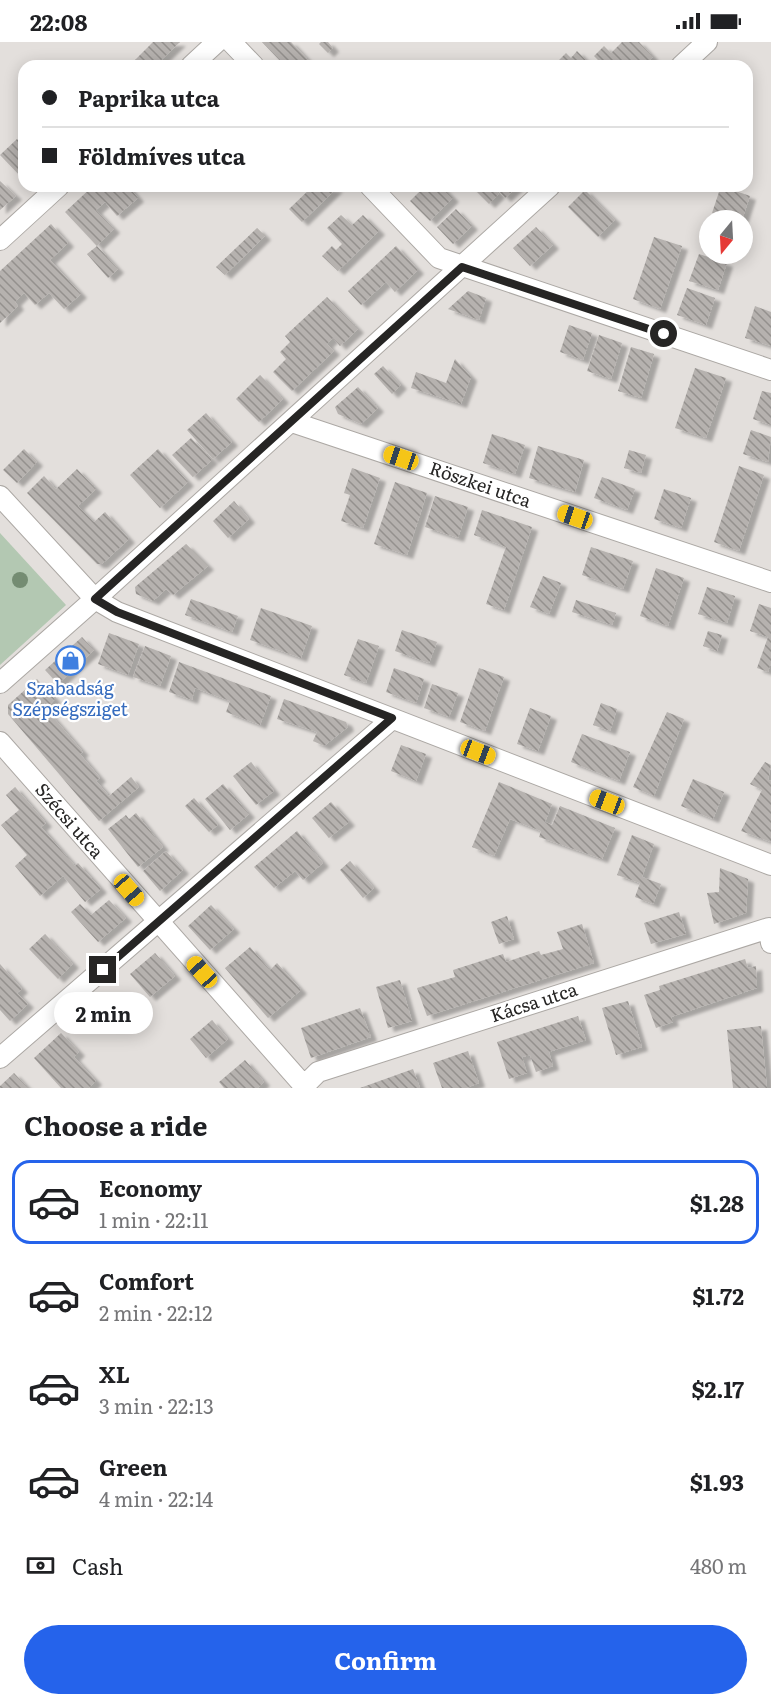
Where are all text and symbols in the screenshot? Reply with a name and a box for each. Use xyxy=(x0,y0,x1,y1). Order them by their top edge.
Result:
text: 22:08 xyxy=(30,5,87,38)
text: Paprika utca xyxy=(78,81,219,114)
text: Földmíves utca xyxy=(78,139,245,172)
north arrow xyxy=(699,210,753,264)
map controls xyxy=(699,210,753,264)
route start xyxy=(650,320,677,347)
car xyxy=(381,444,421,472)
street label: Röszkei utca xyxy=(426,454,535,514)
car xyxy=(555,503,595,531)
shop icon: Szabadság Szépségsziget xyxy=(54,644,86,676)
place label: Szabadság Szépségsziget xyxy=(12,674,128,722)
car xyxy=(458,737,498,767)
street label: Szécsi utca xyxy=(30,776,111,864)
car xyxy=(587,787,627,817)
car xyxy=(110,871,148,909)
car xyxy=(183,953,221,991)
route end xyxy=(89,956,116,983)
street label: Kácsa utca xyxy=(487,975,581,1028)
callout: 2 min xyxy=(54,991,152,1033)
text: 2 min xyxy=(76,998,131,1028)
text: Choose a ride xyxy=(24,1104,207,1144)
text: Economy xyxy=(99,1171,202,1204)
icon: car xyxy=(27,1175,81,1229)
text: $1.28 xyxy=(690,1186,744,1219)
text: 1 min · 22:11 xyxy=(99,1204,208,1234)
text: Comfort xyxy=(99,1264,194,1297)
icon: car xyxy=(27,1268,81,1322)
text: $1.72 xyxy=(692,1279,744,1312)
text: 2 min · 22:12 xyxy=(99,1297,212,1327)
text: XL xyxy=(99,1357,130,1390)
icon: car xyxy=(27,1361,81,1415)
text: $2.17 xyxy=(691,1372,744,1405)
text: 3 min · 22:13 xyxy=(99,1390,214,1420)
text: Green xyxy=(99,1450,168,1483)
icon: car xyxy=(27,1454,81,1508)
text: $1.93 xyxy=(690,1465,744,1498)
text: 4 min · 22:14 xyxy=(99,1483,213,1513)
icon: cash xyxy=(24,1549,57,1582)
text: Cash xyxy=(72,1549,123,1582)
text: 480 m xyxy=(690,1550,747,1580)
button: Confirm xyxy=(24,1625,747,1694)

